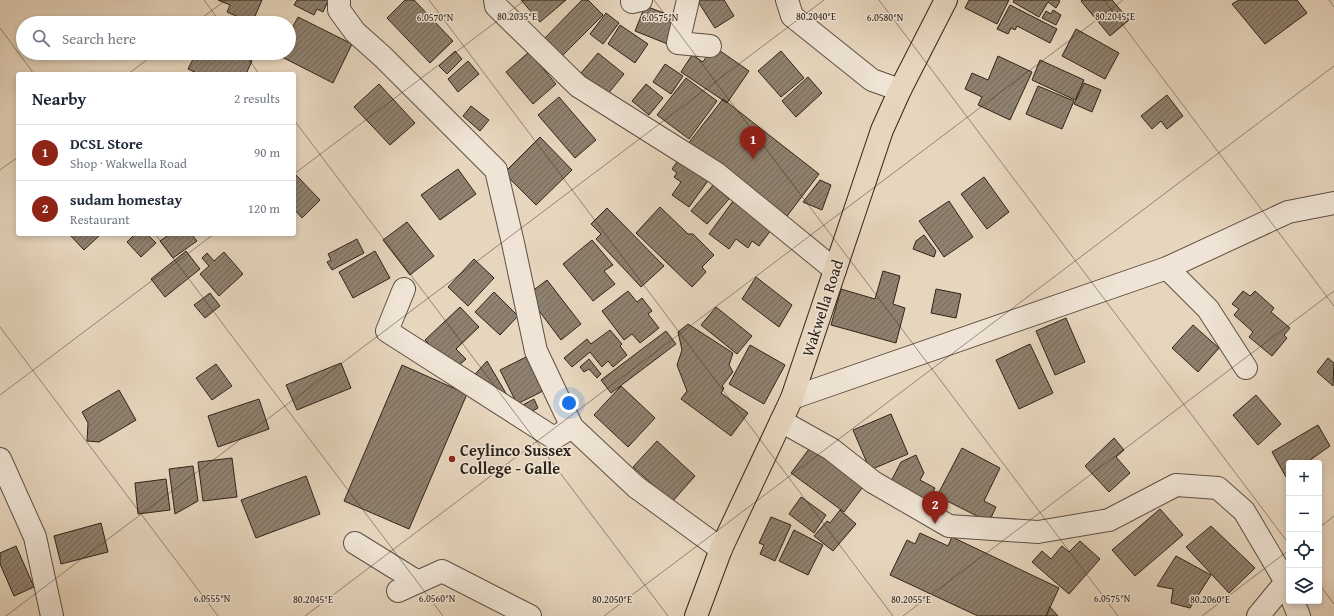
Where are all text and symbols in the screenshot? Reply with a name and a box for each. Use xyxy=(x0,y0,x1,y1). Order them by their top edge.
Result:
text: 80.2035°E xyxy=(497,9,537,24)
text: 80.2040°E xyxy=(796,9,836,24)
text: 80.2045°E xyxy=(1095,9,1135,24)
text: 6.0570°N xyxy=(417,10,454,25)
text: 6.0575°N xyxy=(642,10,679,25)
text: 6.0580°N xyxy=(867,10,904,25)
search box xyxy=(16,16,296,60)
icon: search xyxy=(30,27,52,49)
text: Search here xyxy=(62,28,136,49)
text: Nearby xyxy=(32,86,86,111)
text: 2 results xyxy=(234,89,280,108)
pin: 1 xyxy=(740,126,766,159)
text: DCSL Store xyxy=(70,133,143,154)
text: 1 xyxy=(42,143,48,162)
text: 90 m xyxy=(254,143,280,162)
text: Shop · Wakwella Road xyxy=(70,154,187,173)
text: sudam homestay xyxy=(70,189,182,210)
text: 2 xyxy=(42,199,48,218)
text: 120 m xyxy=(248,199,280,218)
text: Restaurant xyxy=(70,210,130,229)
street label: Wakwella Road xyxy=(795,256,849,360)
your location xyxy=(559,393,579,413)
place label: Ceylinco Sussex College - Galle xyxy=(460,438,572,480)
marker: Ceylinco Sussex College - Galle xyxy=(447,454,457,464)
map controls xyxy=(1286,460,1322,604)
button: + xyxy=(1286,460,1322,496)
pin: 2 xyxy=(922,491,948,524)
button: − xyxy=(1286,496,1322,532)
button: locate xyxy=(1286,532,1322,568)
button: layers xyxy=(1286,568,1322,604)
text: 6.0555°N xyxy=(194,591,231,606)
text: 6.0560°N xyxy=(419,591,456,606)
text: 6.0575°N xyxy=(1094,591,1131,606)
text: 80.2045°E xyxy=(293,592,333,607)
text: 80.2050°E xyxy=(592,592,632,607)
text: 80.2055°E xyxy=(891,592,931,607)
text: 80.2060°E xyxy=(1190,592,1230,607)

